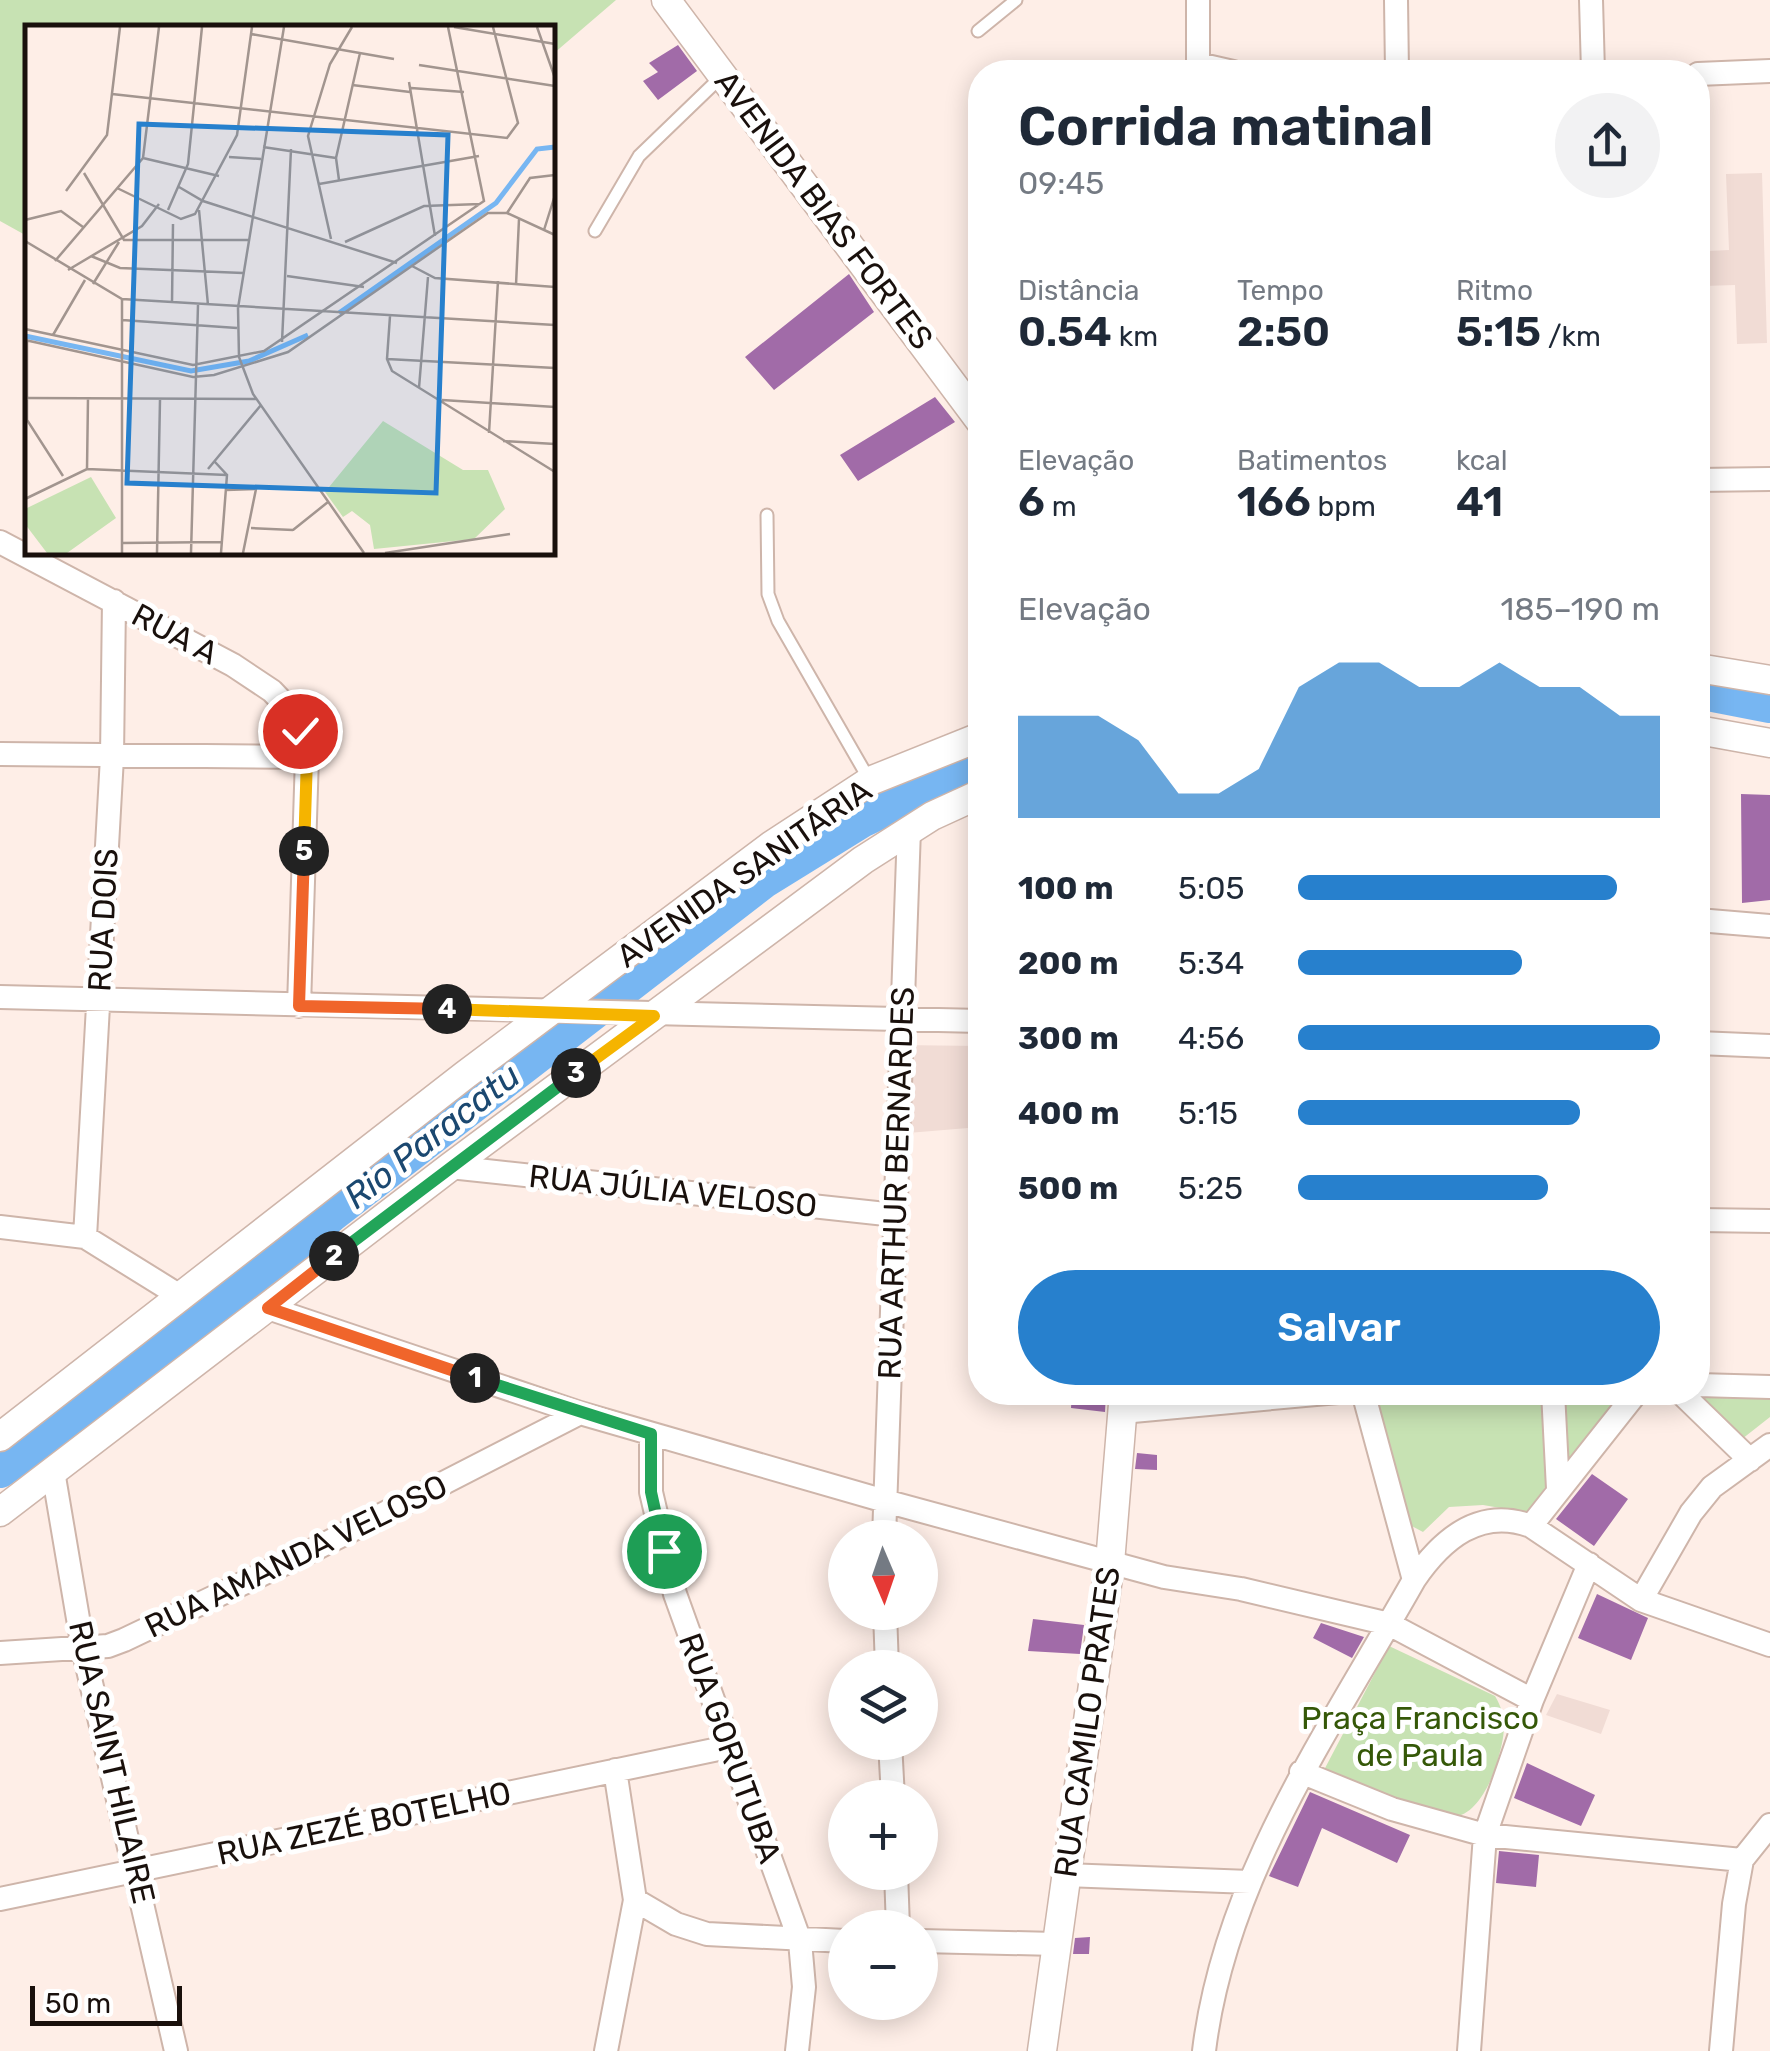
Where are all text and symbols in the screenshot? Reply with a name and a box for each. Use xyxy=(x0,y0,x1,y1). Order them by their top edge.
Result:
inset map xyxy=(25,25,555,555)
street label: AVENIDA BIAS FORTES xyxy=(707,63,941,357)
button: share xyxy=(1555,93,1660,198)
text: Corrida matinal xyxy=(1018,94,1434,159)
text: 09:45 xyxy=(1018,164,1104,202)
text: Distância xyxy=(1018,274,1139,307)
text: Tempo xyxy=(1237,274,1324,307)
text: Ritmo xyxy=(1456,274,1533,307)
text: 0.54 xyxy=(1018,307,1112,357)
text: 2:50 xyxy=(1237,307,1330,357)
text: 5:15 xyxy=(1456,307,1541,357)
text: km xyxy=(1112,320,1158,353)
text: /km xyxy=(1541,320,1601,353)
text: Elevação xyxy=(1018,444,1134,477)
text: Batimentos xyxy=(1237,444,1387,477)
text: kcal xyxy=(1456,444,1507,477)
text: 6 xyxy=(1018,477,1045,527)
text: 166 xyxy=(1237,477,1311,527)
text: 41 xyxy=(1456,477,1503,527)
text: m xyxy=(1045,490,1077,523)
text: bpm xyxy=(1311,490,1376,523)
text: Elevação xyxy=(1018,590,1151,628)
text: 185–190 m xyxy=(1500,590,1660,628)
street label: RUA A xyxy=(125,596,225,672)
pin xyxy=(258,689,343,774)
icon: check xyxy=(273,704,328,759)
street label: AVENIDA SANITÁRIA xyxy=(609,771,879,975)
pin: 5 xyxy=(279,826,329,876)
text: 5 xyxy=(295,834,313,867)
street label: RUA DOIS xyxy=(80,847,126,993)
text: 100 m xyxy=(1018,869,1114,907)
text: 5:05 xyxy=(1178,869,1245,907)
text: 200 m xyxy=(1018,944,1118,982)
text: 5:34 xyxy=(1178,944,1244,982)
pin: 4 xyxy=(422,984,472,1034)
street label: RUA ARTHUR BERNARDES xyxy=(870,986,922,1380)
text: 4 xyxy=(437,992,457,1025)
text: 300 m xyxy=(1018,1019,1119,1057)
text: 4:56 xyxy=(1178,1019,1244,1057)
pin: 3 xyxy=(551,1048,601,1098)
water label: Rio Paracatu xyxy=(336,1054,528,1218)
text: 3 xyxy=(567,1056,585,1089)
text: 400 m xyxy=(1018,1094,1120,1132)
text: 5:15 xyxy=(1178,1094,1238,1132)
street label: RUA JÚLIA VELOSO xyxy=(527,1157,819,1225)
text: 500 m xyxy=(1018,1169,1118,1207)
text: 5:25 xyxy=(1178,1169,1243,1207)
pin: 2 xyxy=(309,1231,359,1281)
text: 2 xyxy=(325,1239,343,1272)
button: Salvar xyxy=(1018,1270,1660,1385)
pin: 1 xyxy=(450,1353,500,1403)
text: 1 xyxy=(468,1361,482,1394)
street label: RUA AMANDA VELOSO xyxy=(139,1466,453,1646)
pin xyxy=(622,1509,707,1594)
north arrow xyxy=(828,1520,938,1630)
map controls xyxy=(828,1520,938,2020)
icon: arrive xyxy=(637,1524,692,1579)
street label: RUA CAMILO PRATES xyxy=(1046,1564,1128,1880)
street label: RUA SAINT HILAIRE xyxy=(61,1617,163,1907)
street label: RUA GORUTUBA xyxy=(671,1628,789,1868)
button: layers xyxy=(828,1650,938,1760)
park label: Praça Francisco de Paula xyxy=(1301,1699,1539,1774)
street label: RUA ZEZÉ BOTELHO xyxy=(214,1773,514,1873)
button: + xyxy=(828,1780,938,1890)
button: − xyxy=(828,1910,938,2020)
scale bar xyxy=(30,1981,182,2026)
text: 50 m xyxy=(45,1987,111,2020)

